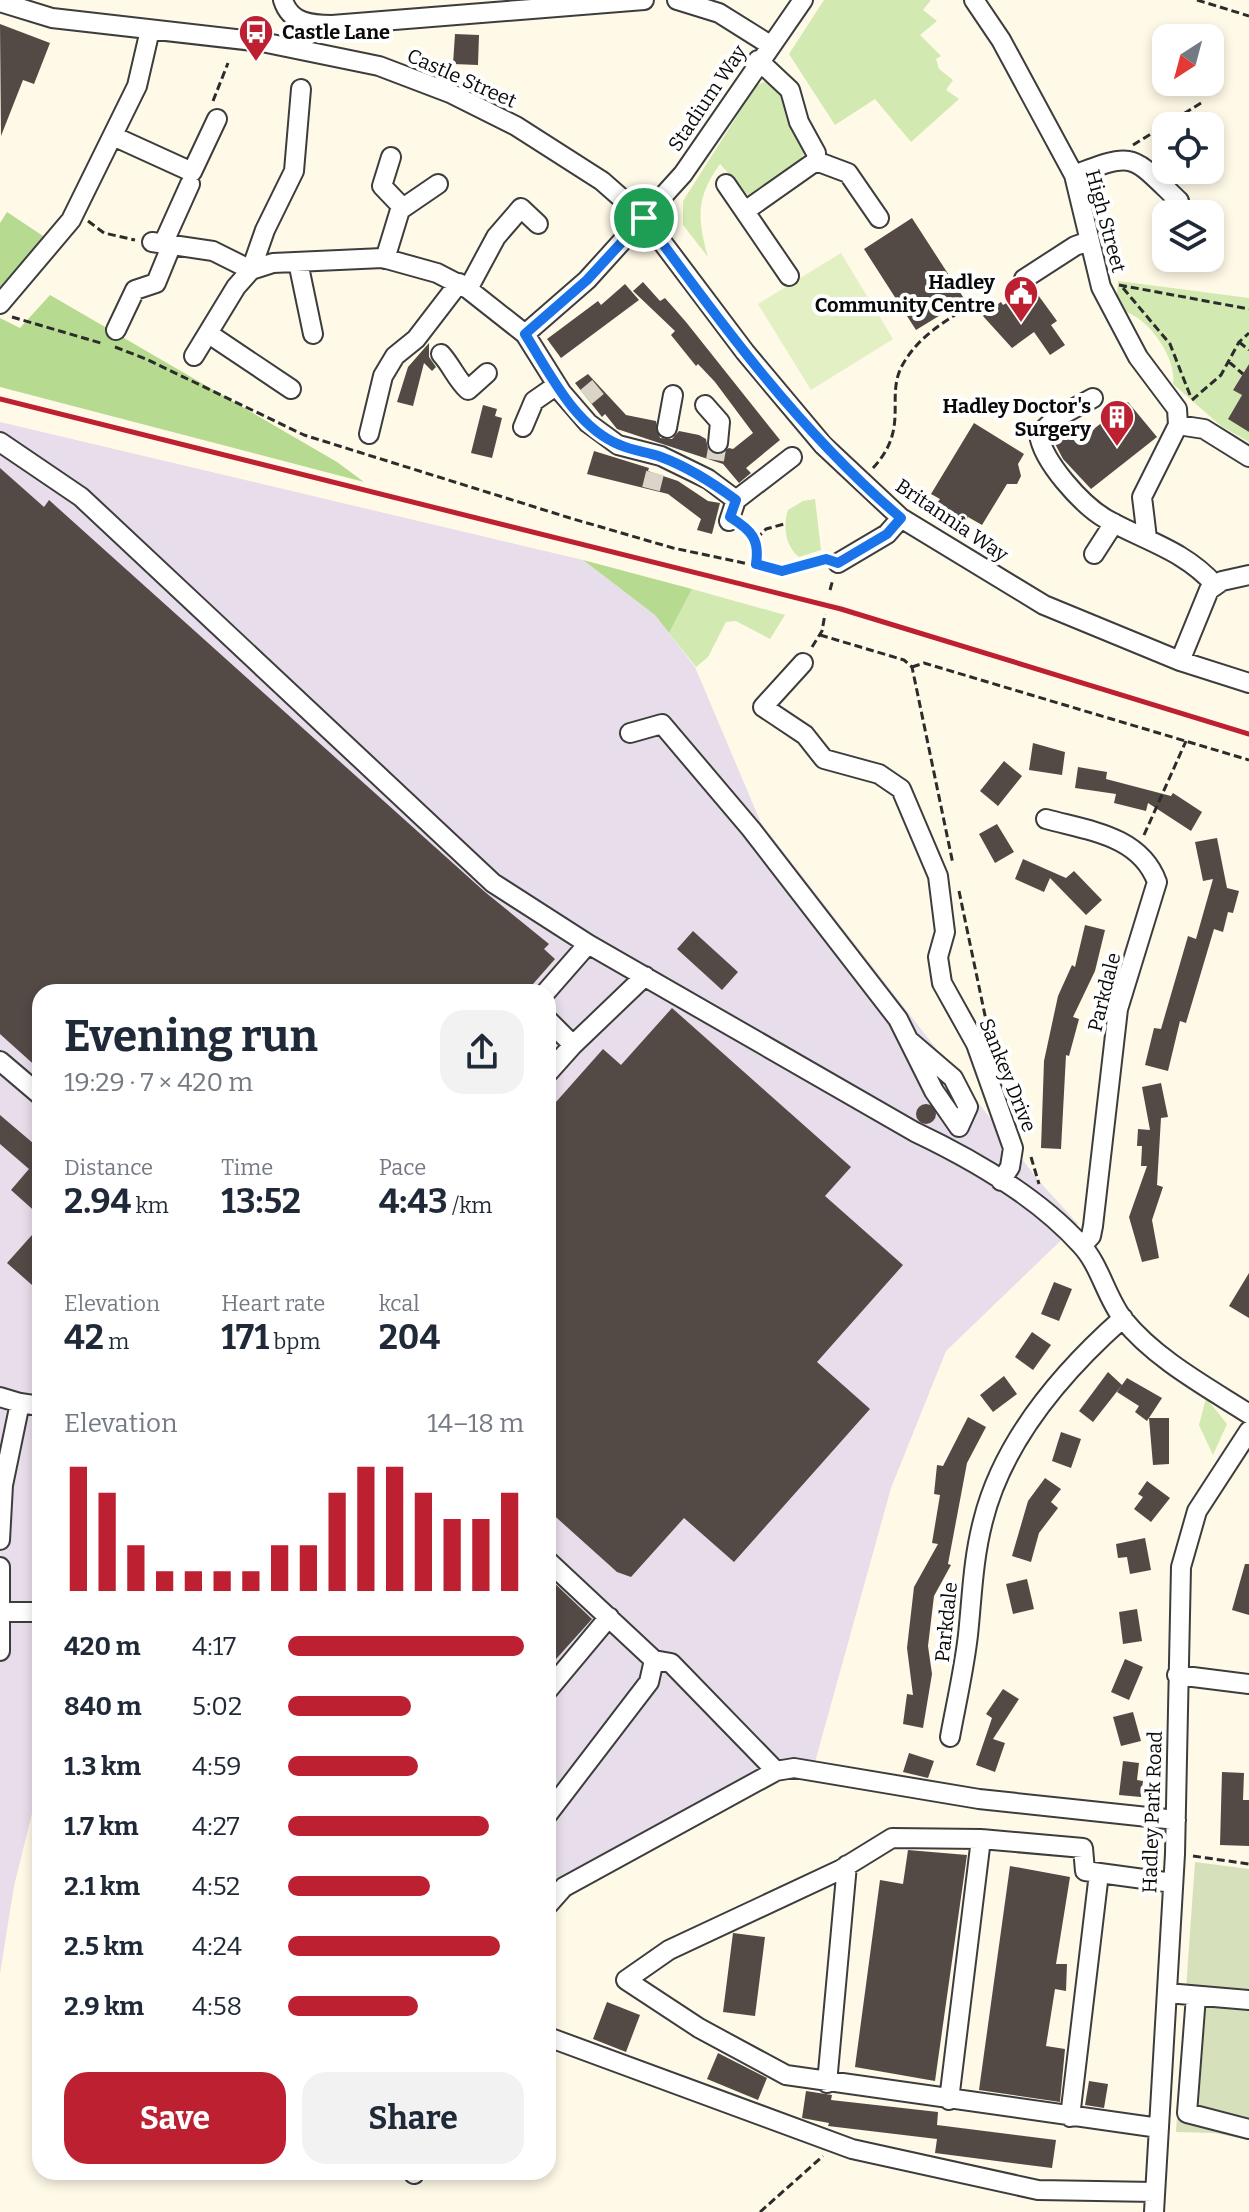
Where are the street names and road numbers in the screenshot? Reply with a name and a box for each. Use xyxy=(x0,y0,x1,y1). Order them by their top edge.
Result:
street label: Stadium Way xyxy=(663,40,751,156)
street label: Castle Street xyxy=(404,43,520,113)
street label: High Street xyxy=(1081,167,1131,275)
street label: Britannia Way xyxy=(891,474,1013,567)
street label: Parkdale xyxy=(1083,950,1125,1034)
street label: Sankey Drive xyxy=(974,1015,1042,1135)
street label: Parkdale xyxy=(930,1581,962,1663)
street label: Hadley Park Road xyxy=(1137,1730,1167,1894)

